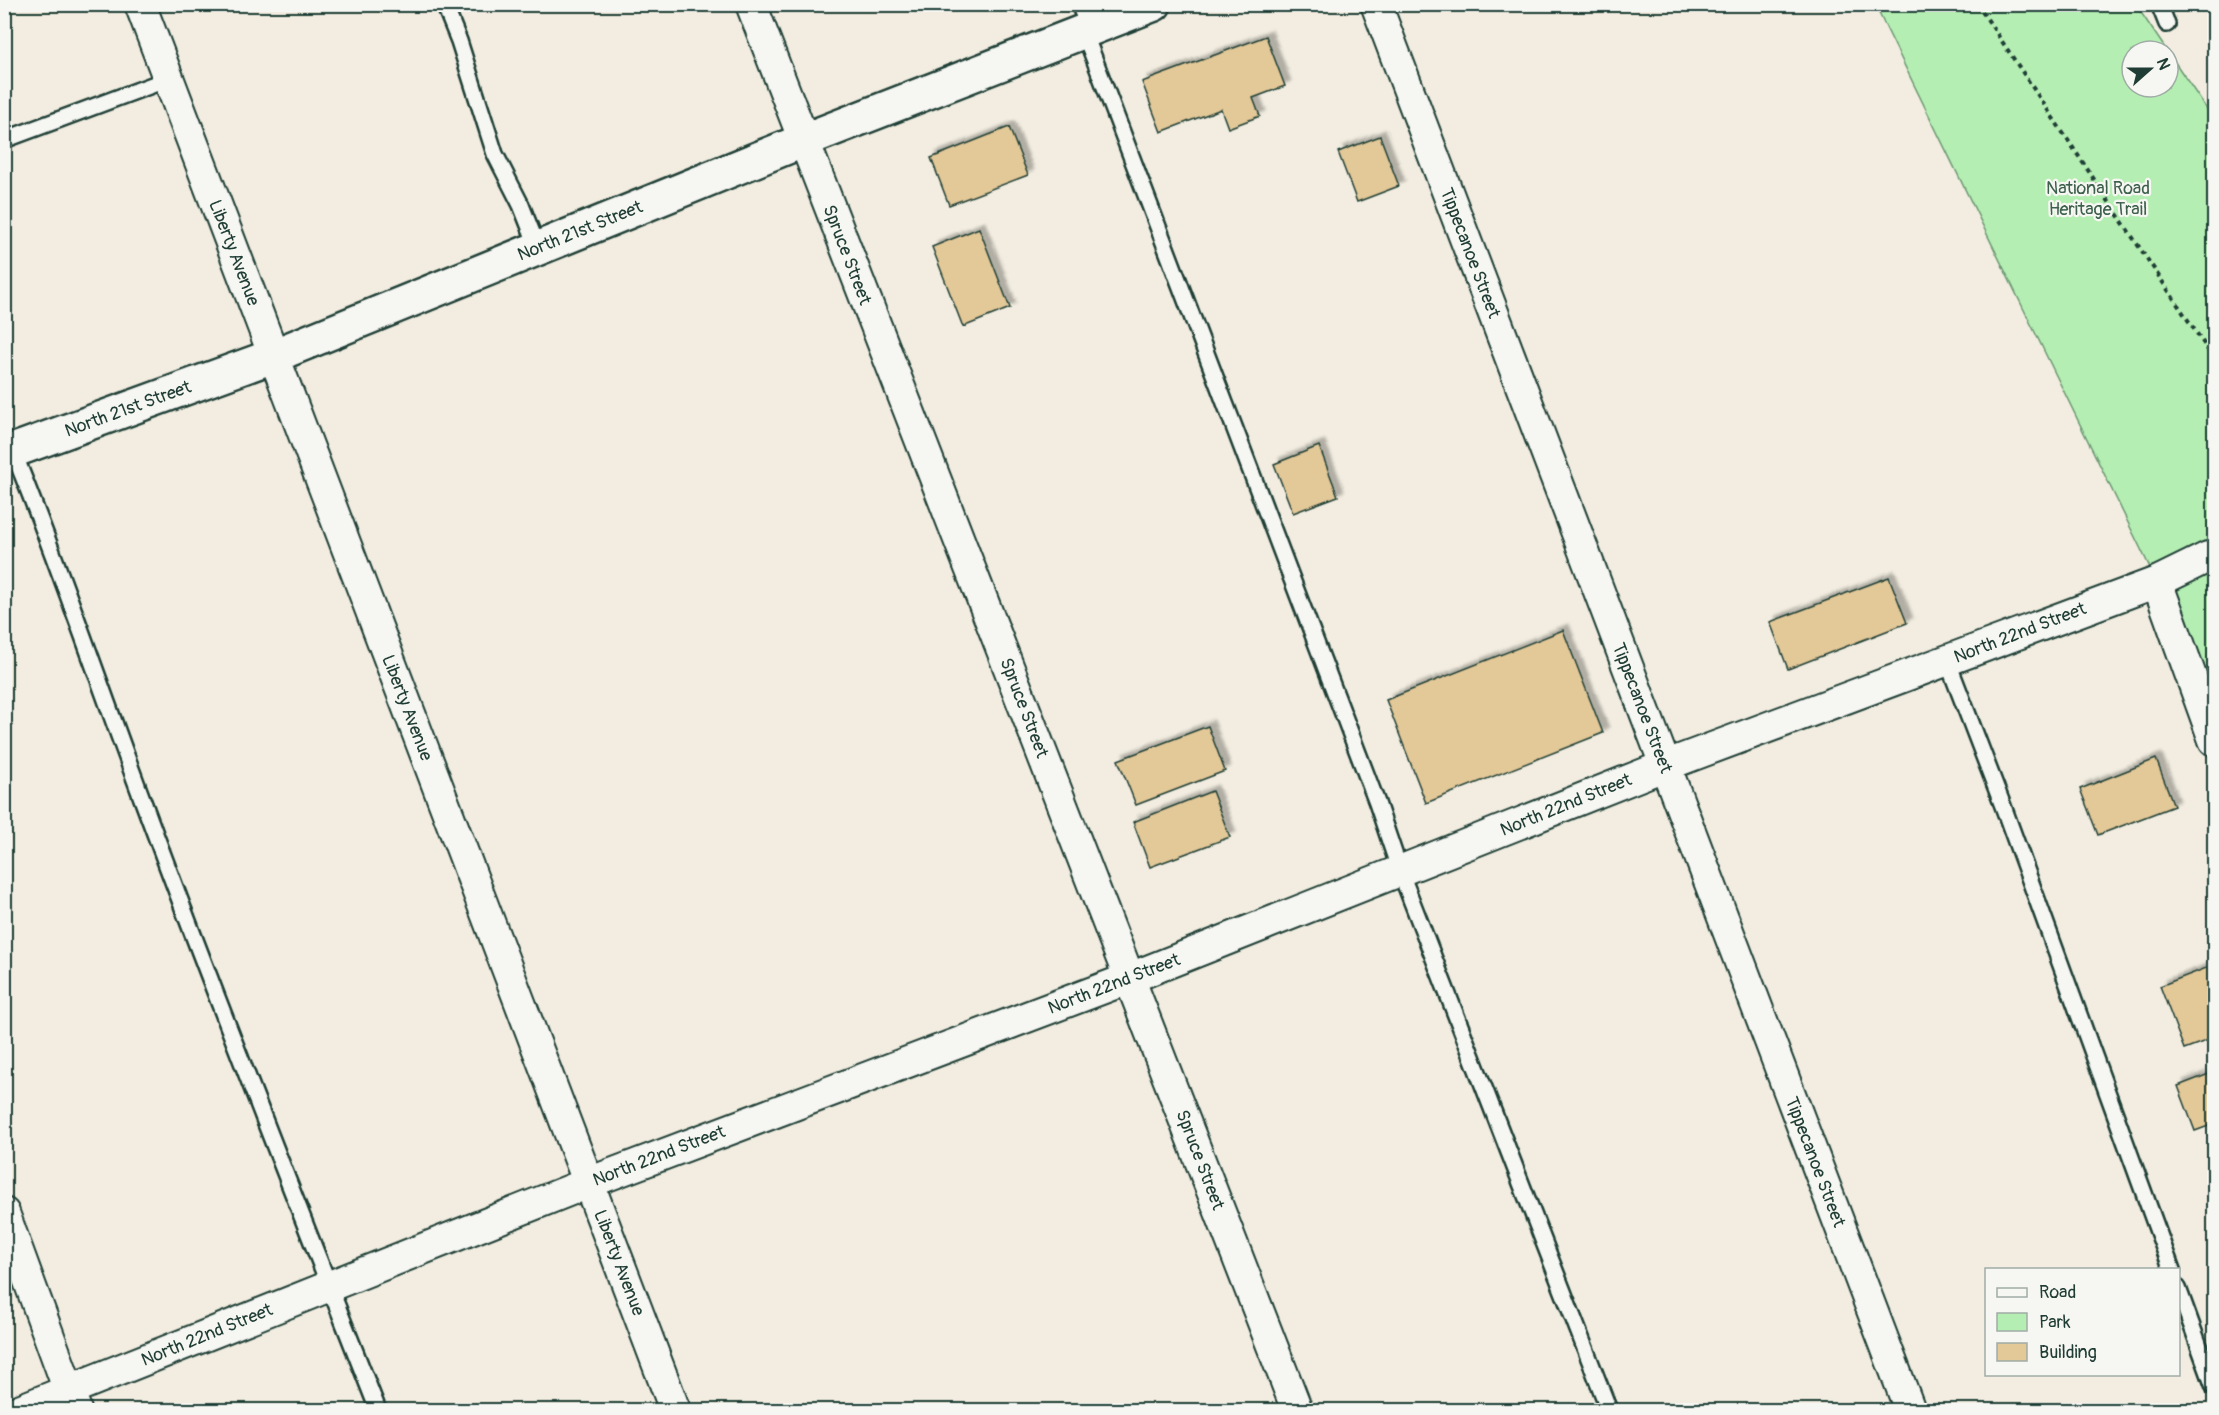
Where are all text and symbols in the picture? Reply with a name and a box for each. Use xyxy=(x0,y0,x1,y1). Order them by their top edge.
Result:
north arrow xyxy=(2120,39,2180,99)
text: N xyxy=(2152,55,2174,73)
park label: National Road Heritage Trail xyxy=(2046,177,2150,221)
street label: Tippecanoe Street xyxy=(1435,185,1506,322)
street label: North 21st Street xyxy=(514,195,647,267)
street label: Liberty Avenue xyxy=(203,197,265,309)
street label: Spruce Street xyxy=(817,202,877,309)
street label: North 21st Street xyxy=(62,375,195,443)
street label: North 22nd Street xyxy=(1951,597,2090,669)
street label: Tippecanoe Street xyxy=(1607,640,1678,777)
street label: Liberty Avenue xyxy=(376,652,438,764)
street label: Spruce Street xyxy=(994,655,1054,762)
street label: North 22nd Street xyxy=(1497,768,1636,842)
street label: North 22nd Street xyxy=(1045,948,1184,1020)
street label: Tippecanoe Street xyxy=(1780,1094,1851,1231)
street label: Spruce Street xyxy=(1170,1107,1230,1214)
street label: North 22nd Street xyxy=(590,1120,729,1192)
street label: Liberty Avenue xyxy=(588,1207,650,1319)
legend xyxy=(1985,1268,2180,1376)
text: Road xyxy=(2039,1281,2076,1304)
street label: North 22nd Street xyxy=(138,1298,277,1372)
text: Park xyxy=(2039,1311,2071,1334)
text: Building xyxy=(2039,1341,2097,1364)

